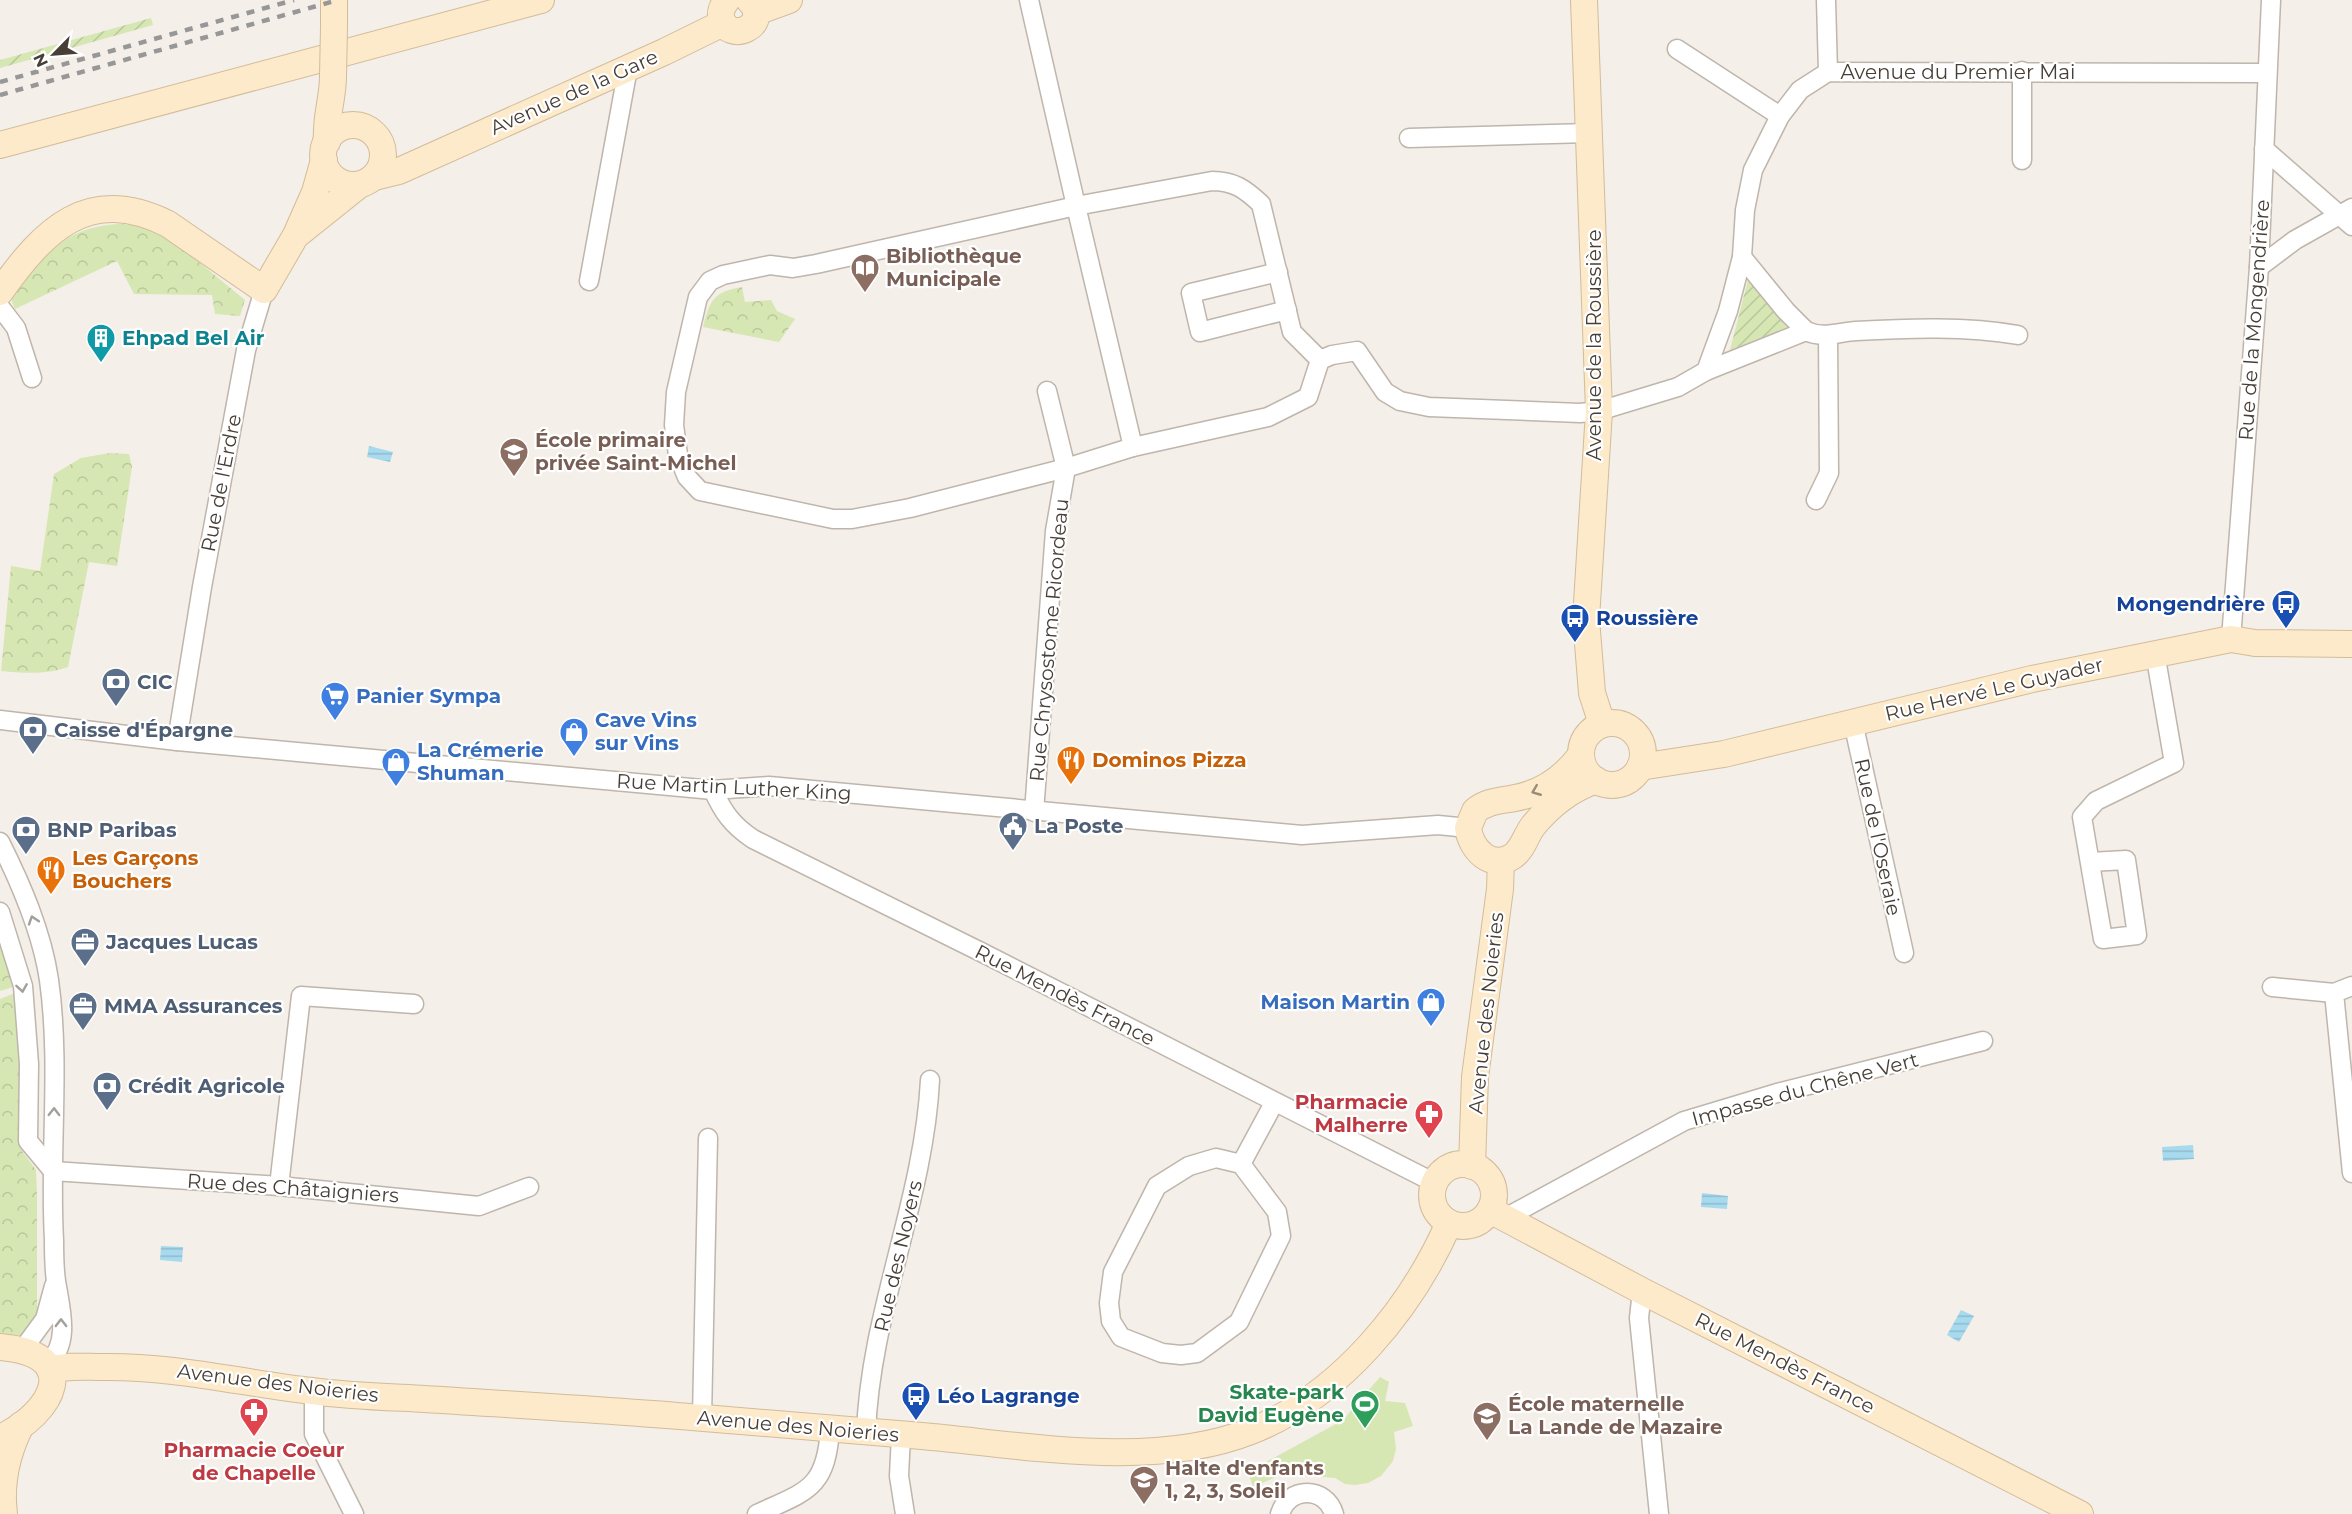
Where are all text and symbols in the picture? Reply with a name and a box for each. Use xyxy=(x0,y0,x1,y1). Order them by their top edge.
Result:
north arrow xyxy=(24,24,84,84)
street label: Avenue de la Gare xyxy=(486,44,662,140)
text: N xyxy=(30,50,52,70)
street label: Avenue du Premier Mai xyxy=(1841,60,2075,84)
street label: Rue de la Mongendrière xyxy=(2234,199,2274,441)
street label: Avenue de la Roussière xyxy=(1582,229,1606,461)
place label: Bibliothèque Municipale xyxy=(886,244,1022,291)
library icon: Bibliothèque Municipale xyxy=(849,252,881,294)
building icon: Ehpad Bel Air xyxy=(85,322,117,364)
place label: Ehpad Bel Air xyxy=(122,326,265,350)
street label: Rue de l'Erdre xyxy=(196,412,246,554)
place label: École primaire privée Saint-Michel xyxy=(535,428,737,475)
school or university icon: École primaire privée Saint-Michel xyxy=(498,436,530,478)
street label: Rue Chrysostome Ricordeau xyxy=(1025,497,1073,783)
bus stop icon: Mongendrière xyxy=(2270,588,2302,630)
place label: Mongendrière xyxy=(2116,592,2265,616)
bus stop icon: Roussière xyxy=(1559,602,1591,644)
place label: Roussière xyxy=(1596,606,1699,630)
street label: Rue Hervé Le Guyader xyxy=(1882,652,2106,726)
bank icon: CIC xyxy=(100,666,132,708)
place label: CIC xyxy=(137,670,173,694)
supermarket icon: Panier Sympa xyxy=(319,680,351,722)
place label: Panier Sympa xyxy=(356,684,501,708)
place label: Cave Vins sur Vins xyxy=(595,708,697,755)
bank icon: Caisse d'Épargne xyxy=(17,714,49,756)
shop icon: Cave Vins sur Vins xyxy=(558,716,590,758)
place label: Caisse d'Épargne xyxy=(54,718,233,742)
place label: La Crémerie Shuman xyxy=(417,738,544,785)
restaurant icon: Dominos Pizza xyxy=(1055,744,1087,786)
shop icon: La Crémerie Shuman xyxy=(380,746,412,788)
place label: Dominos Pizza xyxy=(1092,748,1247,772)
street label: Rue de l'Oseraie xyxy=(1850,756,1906,918)
street label: Rue Martin Luther King xyxy=(616,769,852,805)
one-way arrow xyxy=(1531,784,1542,796)
public building icon: La Poste xyxy=(997,810,1029,852)
bank icon: BNP Paribas xyxy=(10,814,42,856)
place label: La Poste xyxy=(1034,814,1123,838)
place label: BNP Paribas xyxy=(47,818,177,842)
place label: Les Garçons Bouchers xyxy=(72,846,199,893)
restaurant icon: Les Garçons Bouchers xyxy=(35,854,67,896)
street label: Avenue des Noieries xyxy=(1463,911,1509,1115)
one-way arrow xyxy=(27,915,40,926)
office icon: Jacques Lucas xyxy=(69,926,101,968)
place label: Jacques Lucas xyxy=(105,930,258,954)
street label: Rue Mendès France xyxy=(971,939,1159,1051)
one-way arrow xyxy=(15,983,28,993)
shop icon: Maison Martin xyxy=(1415,986,1447,1028)
office icon: MMA Assurances xyxy=(67,990,99,1032)
place label: Maison Martin xyxy=(1260,990,1410,1014)
place label: MMA Assurances xyxy=(104,994,283,1018)
street label: Impasse du Chêne Vert xyxy=(1689,1047,1921,1131)
bank icon: Crédit Agricole xyxy=(91,1070,123,1112)
place label: Crédit Agricole xyxy=(128,1074,285,1098)
place label: Pharmacie Malherre xyxy=(1295,1090,1408,1137)
pharmacy icon: Pharmacie Malherre xyxy=(1413,1098,1445,1140)
one-way arrow xyxy=(48,1108,60,1117)
street label: Rue des Châtaigniers xyxy=(186,1169,400,1207)
street label: Rue des Noyers xyxy=(869,1178,927,1334)
street label: Rue Mendès France xyxy=(1691,1307,1879,1419)
one-way arrow xyxy=(55,1318,67,1327)
street label: Avenue des Noieries xyxy=(176,1359,380,1407)
bus stop icon: Léo Lagrange xyxy=(900,1380,932,1422)
place label: Skate-park David Eugène xyxy=(1198,1380,1345,1427)
place label: Léo Lagrange xyxy=(937,1384,1080,1408)
sports icon: Skate-park David Eugène xyxy=(1349,1388,1381,1430)
place label: École maternelle La Lande de Mazaire xyxy=(1508,1392,1723,1439)
pharmacy icon: Pharmacie Coeur de Chapelle xyxy=(238,1396,270,1438)
school or university icon: École maternelle La Lande de Mazaire xyxy=(1471,1400,1503,1442)
street label: Avenue des Noieries xyxy=(696,1405,900,1447)
place label: Pharmacie Coeur de Chapelle xyxy=(164,1438,345,1485)
place label: Halte d'enfants 1, 2, 3, Soleil xyxy=(1165,1456,1324,1503)
school or university icon: Halte d'enfants 1, 2, 3, Soleil xyxy=(1128,1464,1160,1506)

